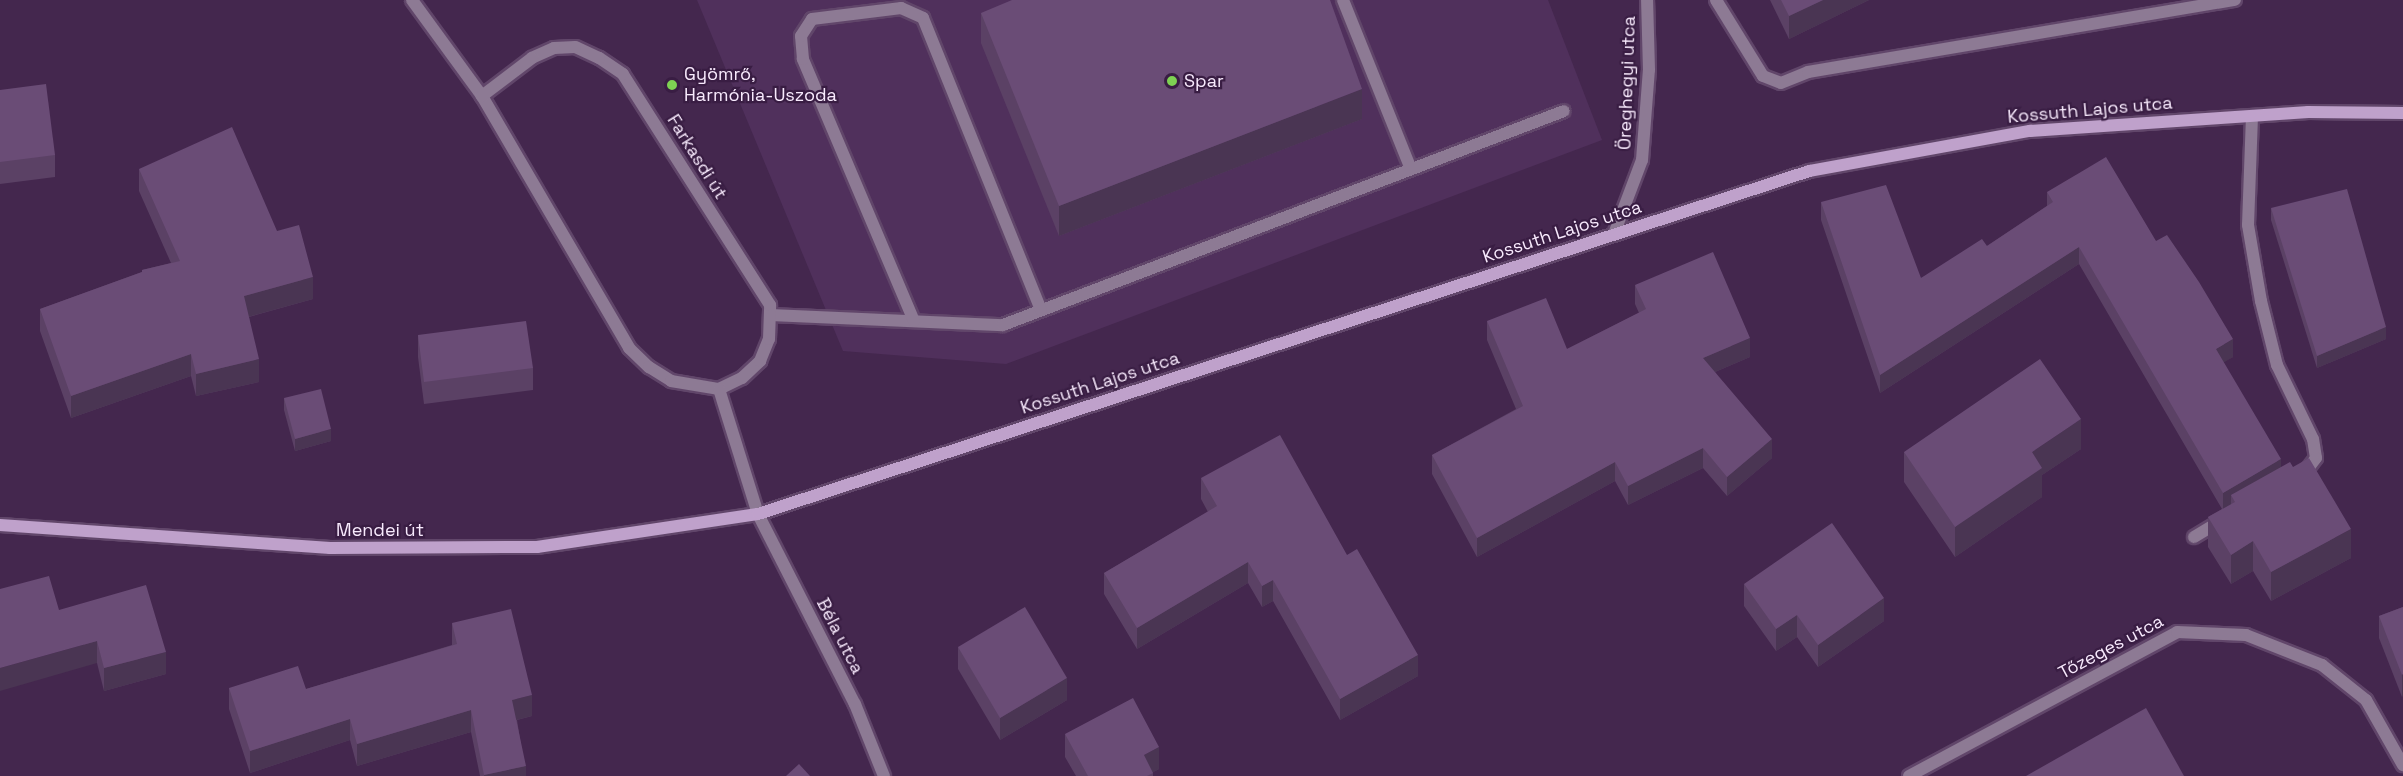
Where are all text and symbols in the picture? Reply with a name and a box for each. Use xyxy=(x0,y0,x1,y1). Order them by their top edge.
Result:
street label: Öreghegyi utca xyxy=(1614,16,1640,150)
place label: Gyömrő, Harmónia-Uszoda xyxy=(684,64,837,106)
place label: Spar xyxy=(1184,70,1224,92)
marker: Spar xyxy=(1165,74,1179,88)
marker: Gyömrő, Harmónia-Uszoda xyxy=(665,78,679,92)
street label: Kossuth Lajos utca xyxy=(2007,92,2173,128)
street label: Farkasdi út xyxy=(662,111,732,203)
street label: Kossuth Lajos utca xyxy=(1480,196,1644,268)
street label: Kossuth Lajos utca xyxy=(1018,347,1182,419)
street label: Mendei út xyxy=(336,519,424,541)
street label: Béla utca xyxy=(812,595,868,677)
street label: Tőzeges utca xyxy=(2055,610,2167,684)

